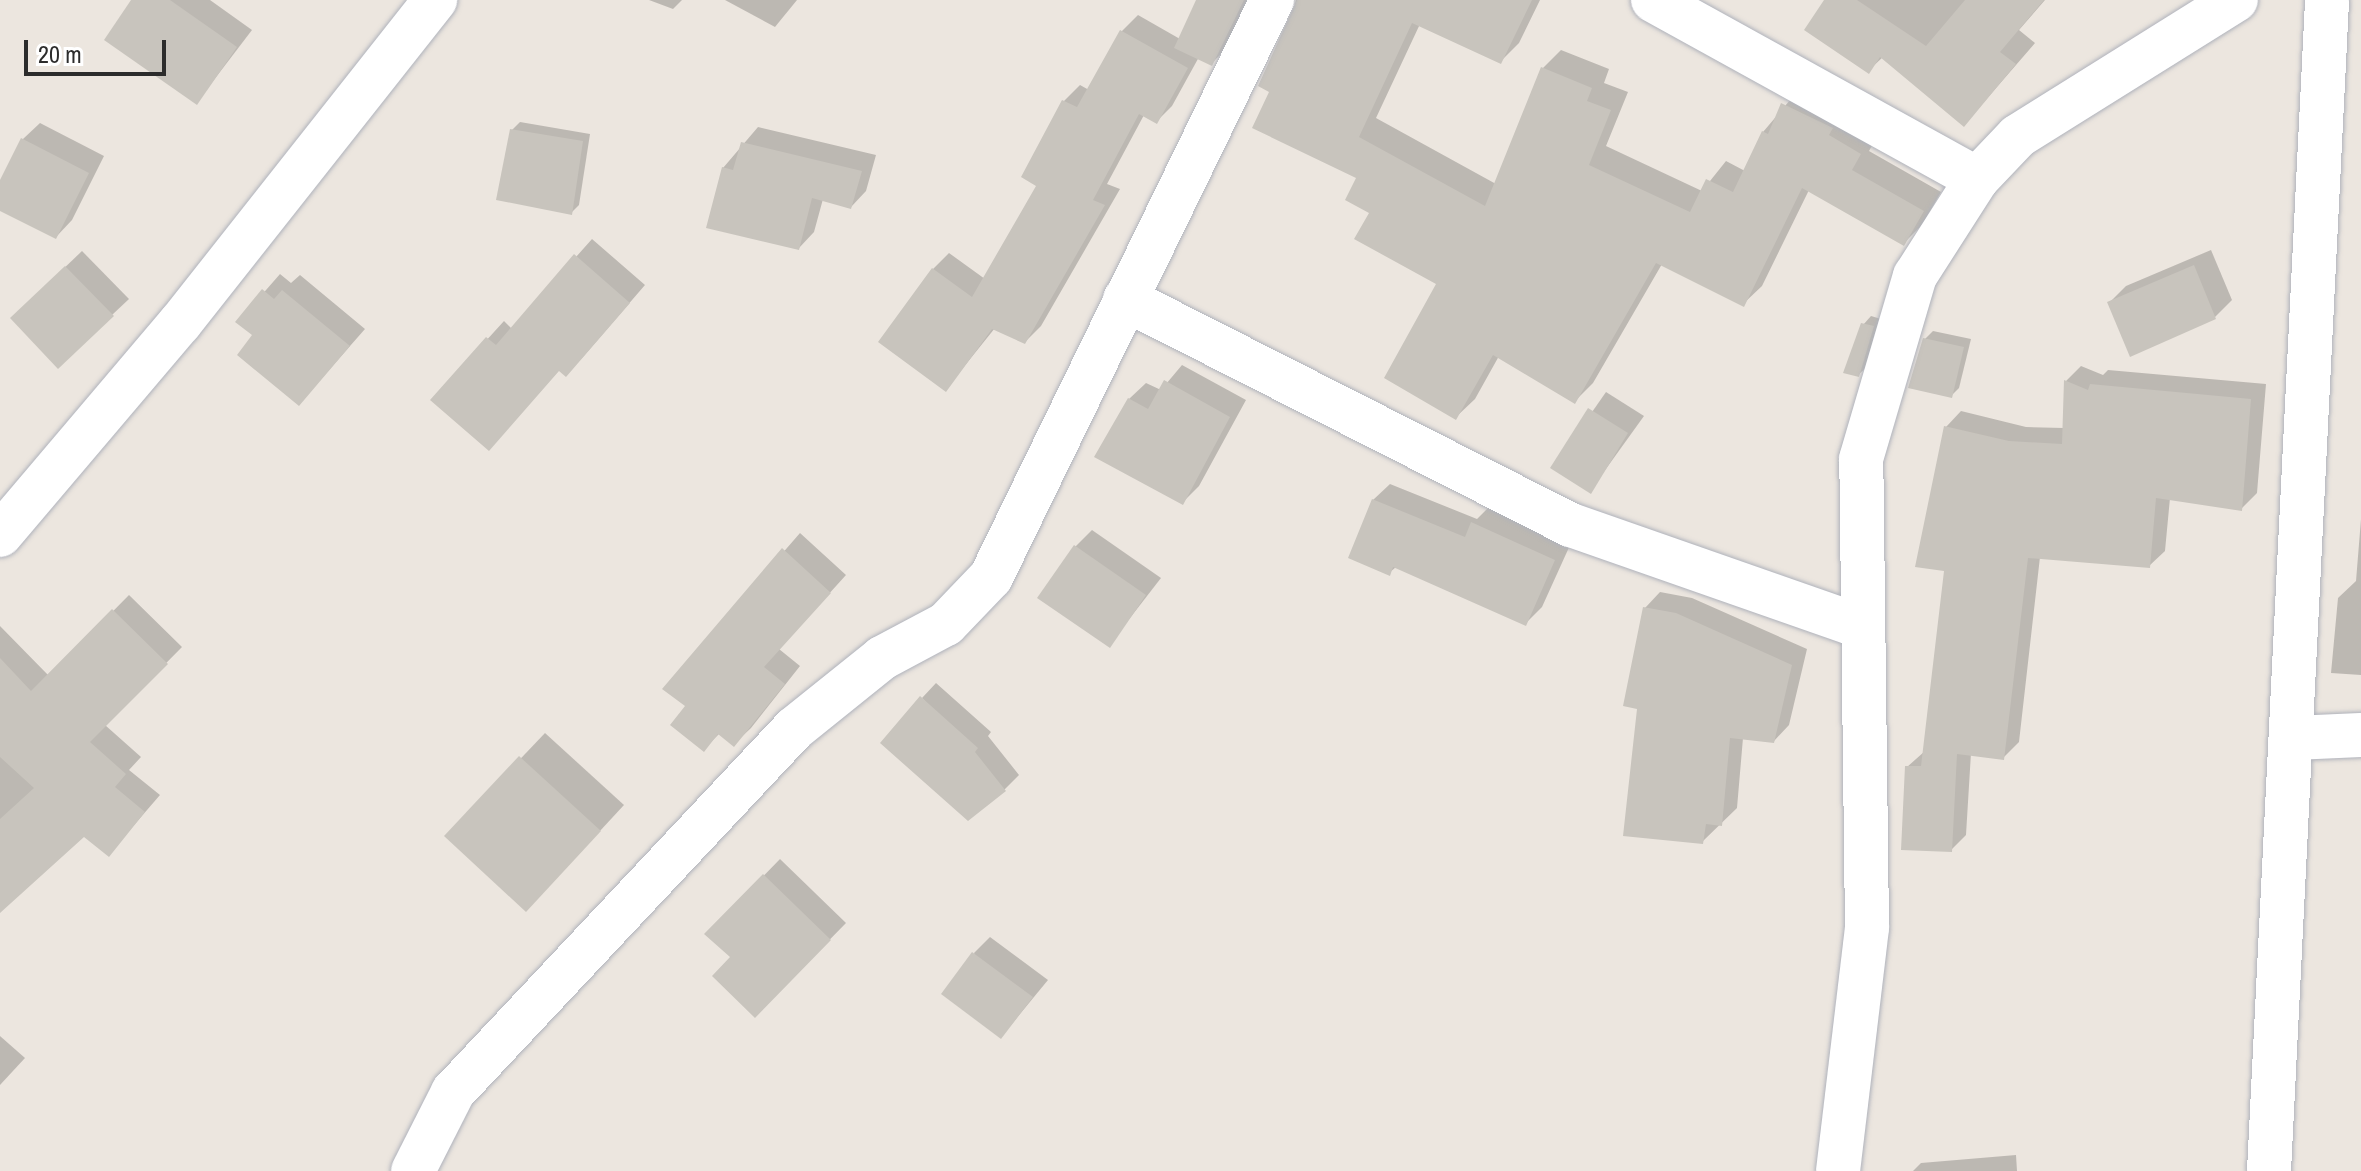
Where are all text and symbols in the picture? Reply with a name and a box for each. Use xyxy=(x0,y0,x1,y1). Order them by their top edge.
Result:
scale bar xyxy=(28,24,170,74)
text: 20 m xyxy=(38,38,82,70)

